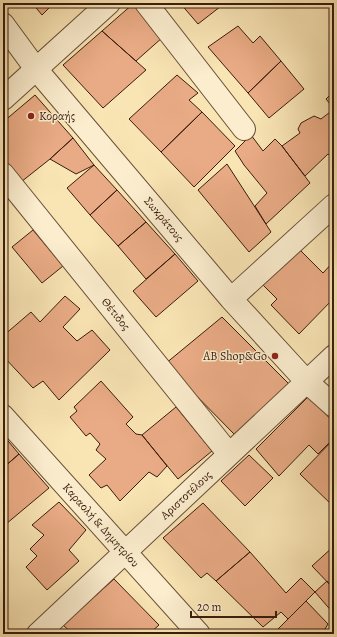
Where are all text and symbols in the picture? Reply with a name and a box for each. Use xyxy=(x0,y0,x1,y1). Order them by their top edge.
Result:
place label: Κοραής xyxy=(39,108,75,124)
marker: Κοραής xyxy=(26,111,36,121)
street label: Σωκράτους xyxy=(141,193,187,245)
street label: Θέτιδος xyxy=(98,294,134,334)
place label: ΑΒ Shop&Go xyxy=(202,348,267,364)
marker: ΑΒ Shop&Go xyxy=(270,351,280,361)
street label: Αριστοτέλους xyxy=(156,467,215,524)
street label: Καραολή & Δημητρίου xyxy=(59,480,143,570)
scale bar xyxy=(191,593,276,619)
text: 20 m xyxy=(197,599,221,615)

